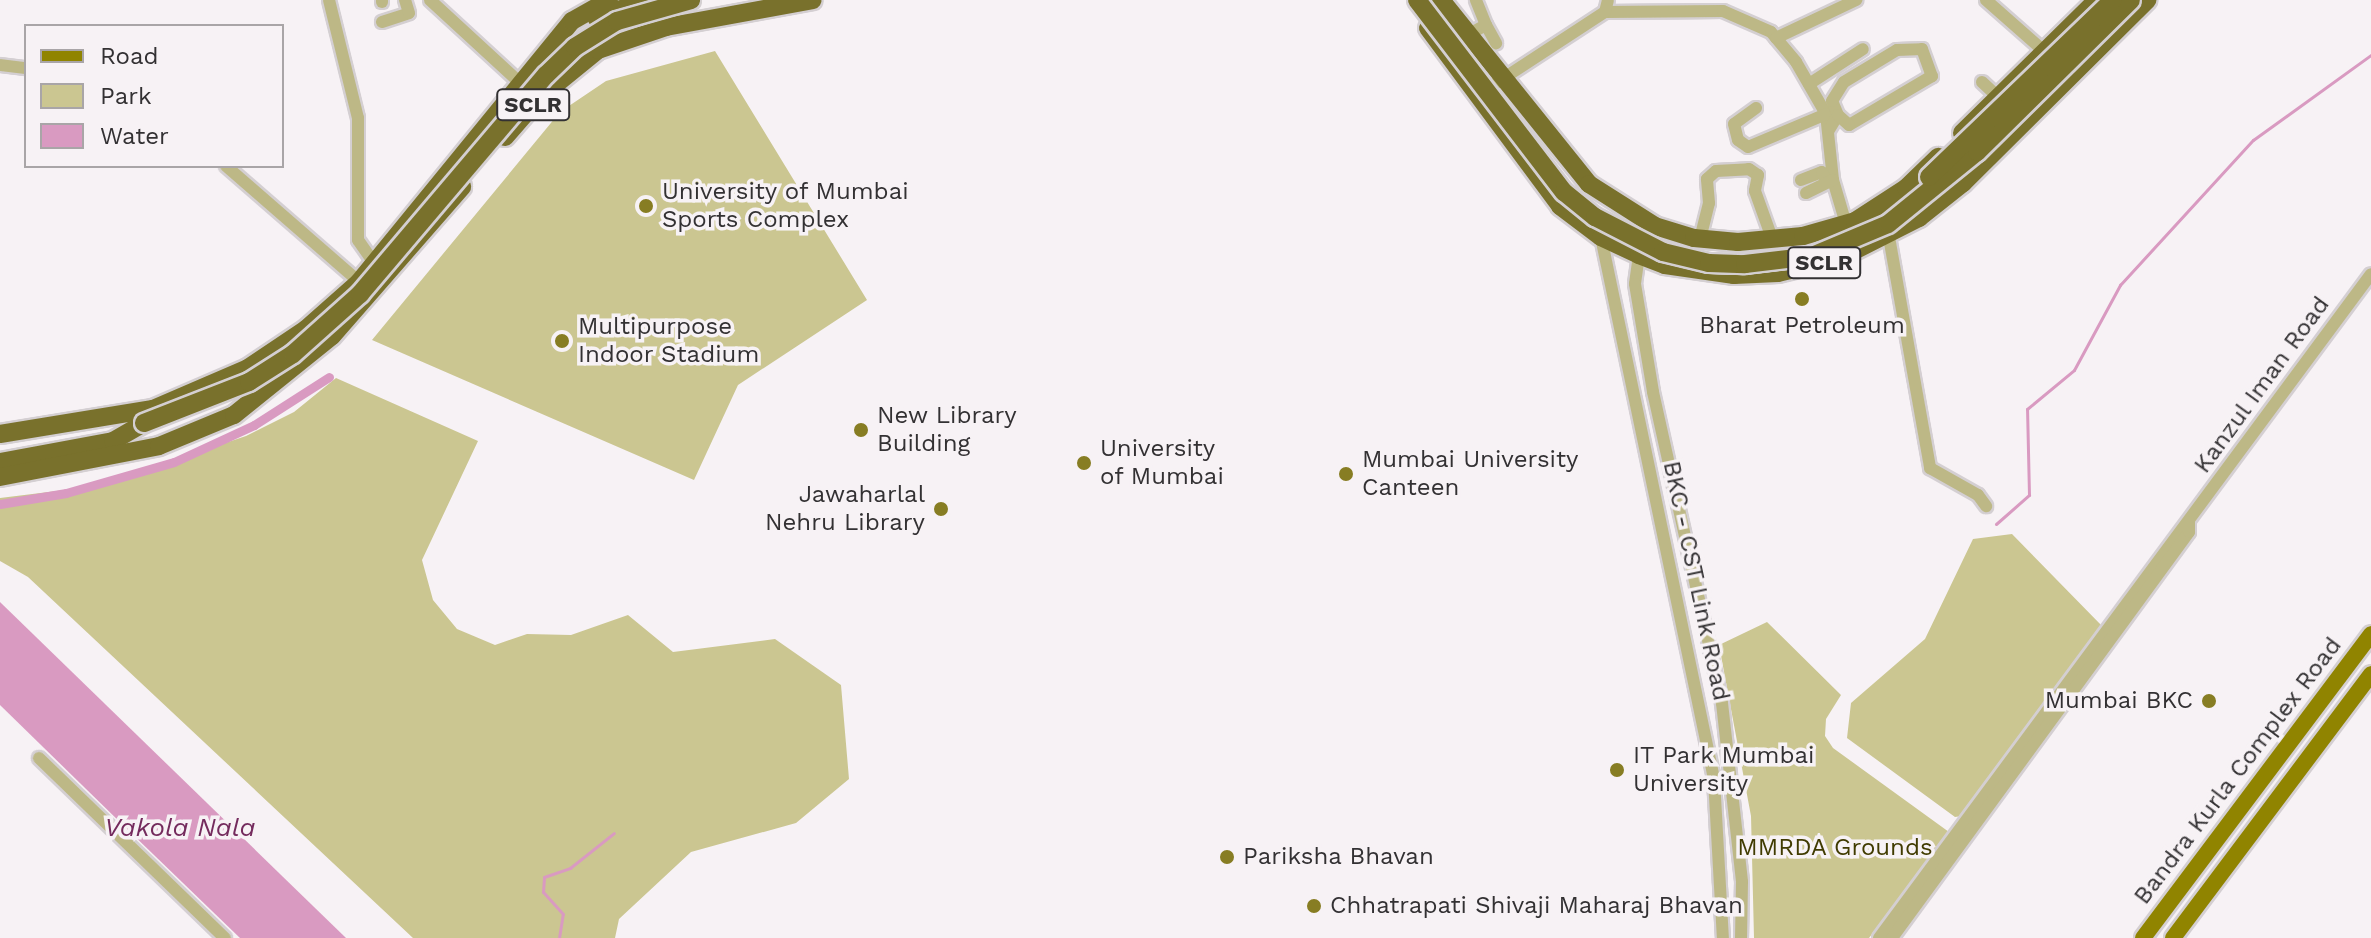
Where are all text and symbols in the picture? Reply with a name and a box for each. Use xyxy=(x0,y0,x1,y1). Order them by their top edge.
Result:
legend xyxy=(24,24,284,168)
text: Road xyxy=(100,42,159,70)
text: Park xyxy=(100,82,152,110)
road number: SCLR xyxy=(495,87,571,123)
text: Water xyxy=(100,122,169,150)
place label: University of Mumbai Sports Complex xyxy=(662,178,910,234)
marker: University of Mumbai Sports Complex xyxy=(637,197,655,215)
road number: SCLR xyxy=(1786,245,1862,281)
marker: Bharat Petroleum xyxy=(1793,290,1811,308)
street label: Kanzul Iman Road xyxy=(2188,291,2336,479)
place label: Bharat Petroleum xyxy=(1699,312,1905,340)
place label: Multipurpose Indoor Stadium xyxy=(578,313,760,369)
marker: Multipurpose Indoor Stadium xyxy=(553,332,571,350)
place label: New Library Building xyxy=(877,402,1017,458)
marker: New Library Building xyxy=(852,421,870,439)
place label: University of Mumbai xyxy=(1100,435,1225,491)
place label: Mumbai University Canteen xyxy=(1362,446,1578,502)
marker: University of Mumbai xyxy=(1075,454,1093,472)
street label: BKC - CST Link Road xyxy=(1656,458,1736,704)
marker: Mumbai University Canteen xyxy=(1337,465,1355,483)
place label: Jawaharlal Nehru Library xyxy=(765,481,925,537)
marker: Jawaharlal Nehru Library xyxy=(932,500,950,518)
street label: Bandra Kurla Complex Road xyxy=(2128,631,2348,911)
place label: Mumbai BKC xyxy=(2045,687,2193,715)
marker: Mumbai BKC xyxy=(2200,692,2218,710)
place label: IT Park Mumbai University xyxy=(1633,742,1816,798)
marker: IT Park Mumbai University xyxy=(1608,761,1626,779)
water label: Vakola Nala xyxy=(105,812,255,844)
park label: MMRDA Grounds xyxy=(1737,834,1933,862)
place label: Pariksha Bhavan xyxy=(1243,843,1434,871)
marker: Pariksha Bhavan xyxy=(1218,848,1236,866)
place label: Chhatrapati Shivaji Maharaj Bhavan xyxy=(1330,892,1743,920)
marker: Chhatrapati Shivaji Maharaj Bhavan xyxy=(1305,897,1323,915)

